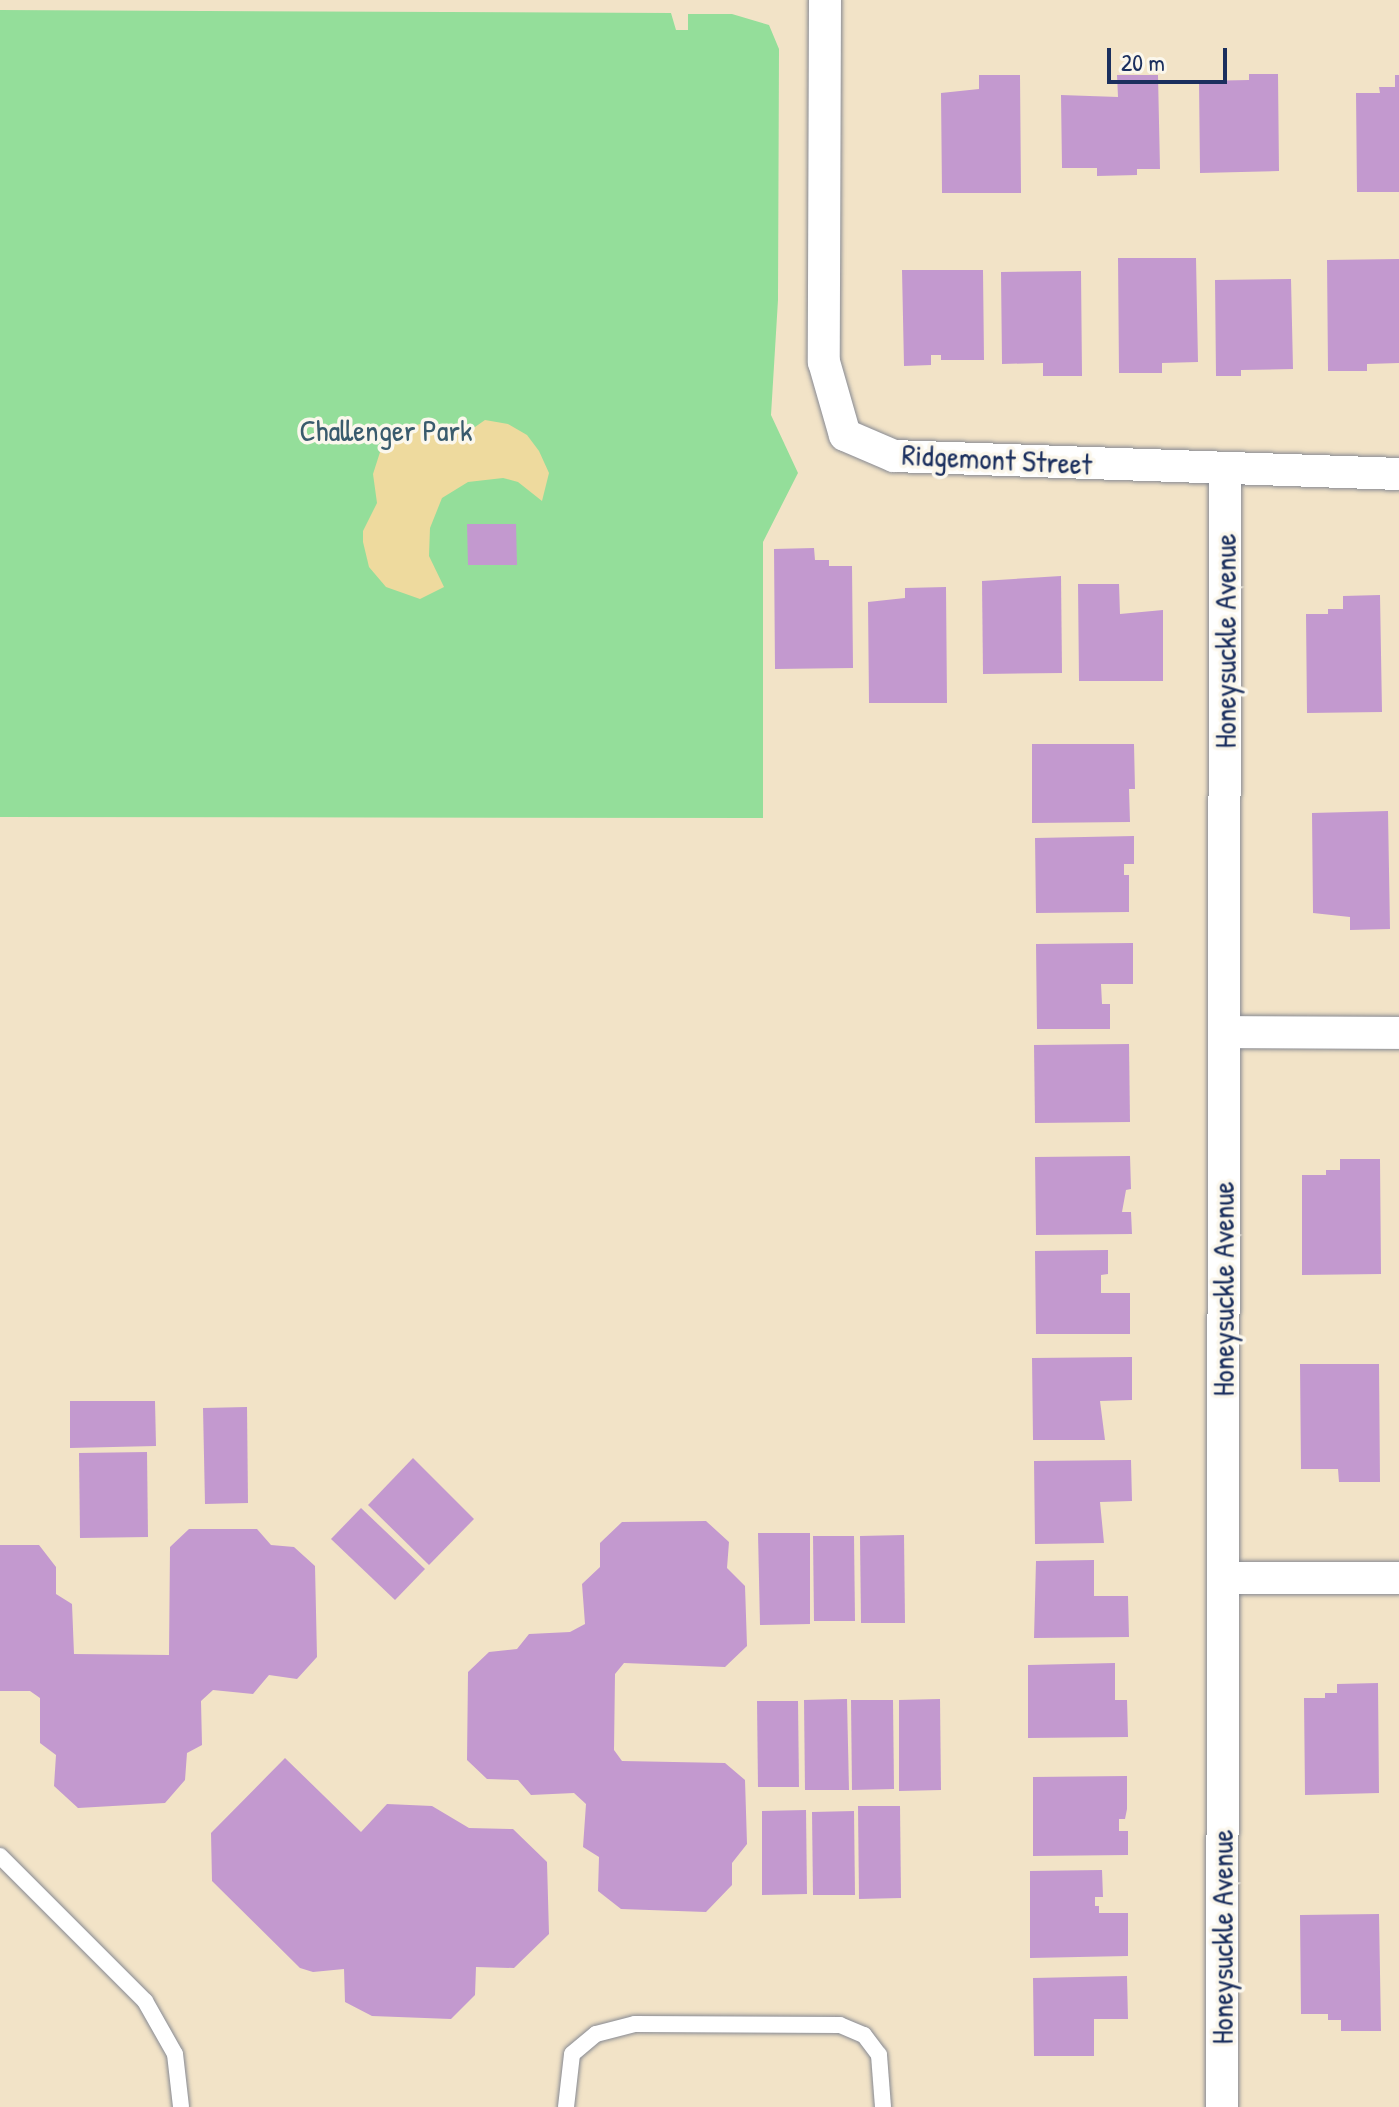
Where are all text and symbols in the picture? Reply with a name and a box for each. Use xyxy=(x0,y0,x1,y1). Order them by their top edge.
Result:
scale bar xyxy=(1111,32,1231,82)
text: 20 m xyxy=(1121,46,1165,78)
park label: Challenger Park xyxy=(299,412,473,448)
street label: Ridgemont Street xyxy=(901,436,1093,482)
street label: Honeysuckle Avenue xyxy=(1207,534,1243,748)
street label: Honeysuckle Avenue xyxy=(1205,1182,1241,1396)
street label: Honeysuckle Avenue xyxy=(1204,1830,1240,2044)

